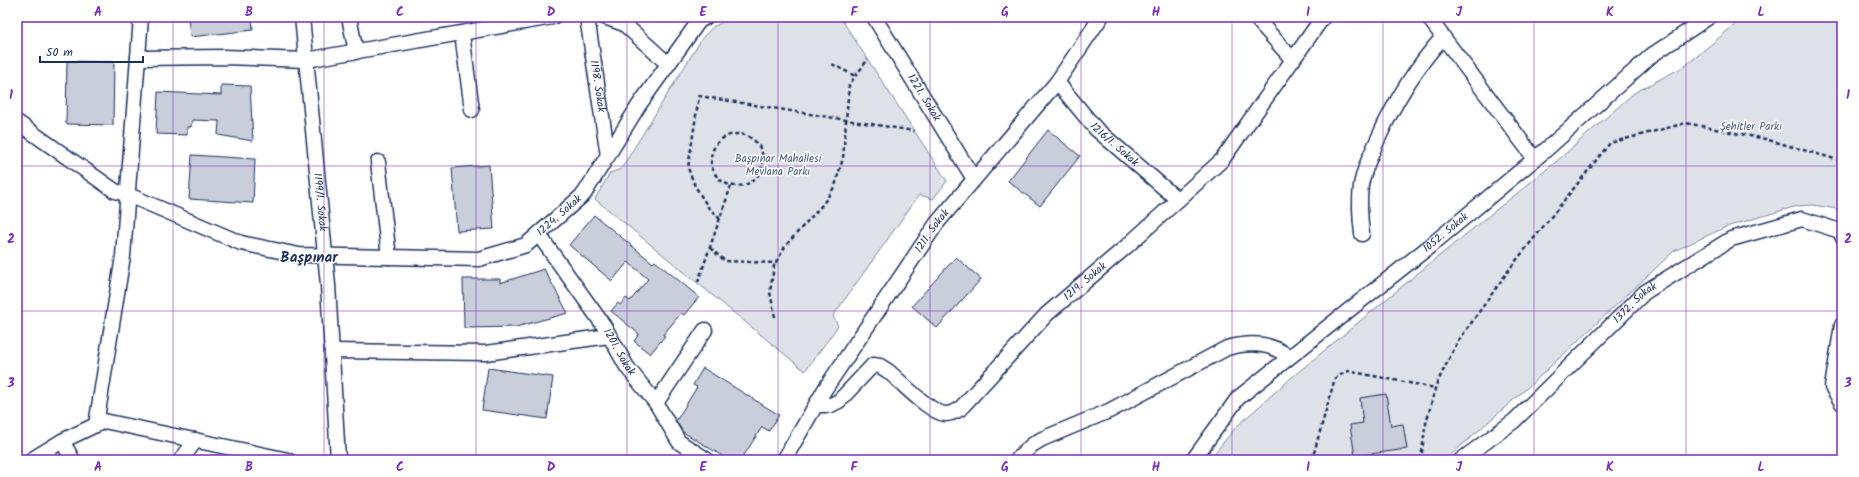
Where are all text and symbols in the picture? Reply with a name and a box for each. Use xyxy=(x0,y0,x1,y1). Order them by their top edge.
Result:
text: A xyxy=(94,2,102,23)
text: B xyxy=(245,2,253,23)
text: C xyxy=(396,2,404,23)
text: D xyxy=(547,2,556,23)
text: E xyxy=(699,2,707,23)
text: F xyxy=(850,2,858,23)
text: G xyxy=(1001,2,1009,23)
text: H xyxy=(1152,2,1161,23)
text: I xyxy=(1306,2,1310,23)
text: J xyxy=(1456,2,1463,23)
text: K xyxy=(1606,2,1614,23)
text: L xyxy=(1757,2,1765,23)
scale bar xyxy=(40,38,143,64)
text: 50 m xyxy=(46,43,73,62)
street label: 1198. Sokak xyxy=(585,59,610,114)
street label: 1221. Sokak xyxy=(902,71,946,126)
text: 1 xyxy=(9,85,13,106)
text: 1 xyxy=(1846,85,1850,106)
street label: 1216/1. Sokak xyxy=(1085,118,1143,172)
park label: Şehitler Parkı xyxy=(1720,118,1782,136)
park label: Başpınar Mahallesi Mevlana Parkı xyxy=(735,150,822,181)
street label: 1199/1. Sokak xyxy=(308,172,332,233)
street label: 1224. Sokak xyxy=(532,190,587,241)
street label: 1211. Sokak xyxy=(910,204,955,256)
street label: 1052. Sokak xyxy=(1419,208,1473,257)
text: 2 xyxy=(7,229,15,250)
text: 2 xyxy=(1844,229,1852,250)
district label: Başpınar xyxy=(280,246,338,270)
street label: 1219. Sokak xyxy=(1060,257,1111,305)
street label: 1372. Sokak xyxy=(1609,277,1661,328)
street label: 1201. Sokak xyxy=(598,325,640,381)
text: 3 xyxy=(6,373,15,394)
text: 3 xyxy=(1843,373,1852,394)
text: A xyxy=(94,457,102,477)
text: B xyxy=(245,457,253,477)
text: C xyxy=(396,457,404,477)
text: D xyxy=(547,457,556,477)
text: E xyxy=(699,457,707,477)
text: F xyxy=(850,457,858,477)
text: G xyxy=(1001,457,1009,477)
text: H xyxy=(1152,457,1161,477)
text: I xyxy=(1306,457,1310,477)
text: J xyxy=(1456,457,1463,477)
text: K xyxy=(1606,457,1614,477)
text: L xyxy=(1757,457,1765,477)

